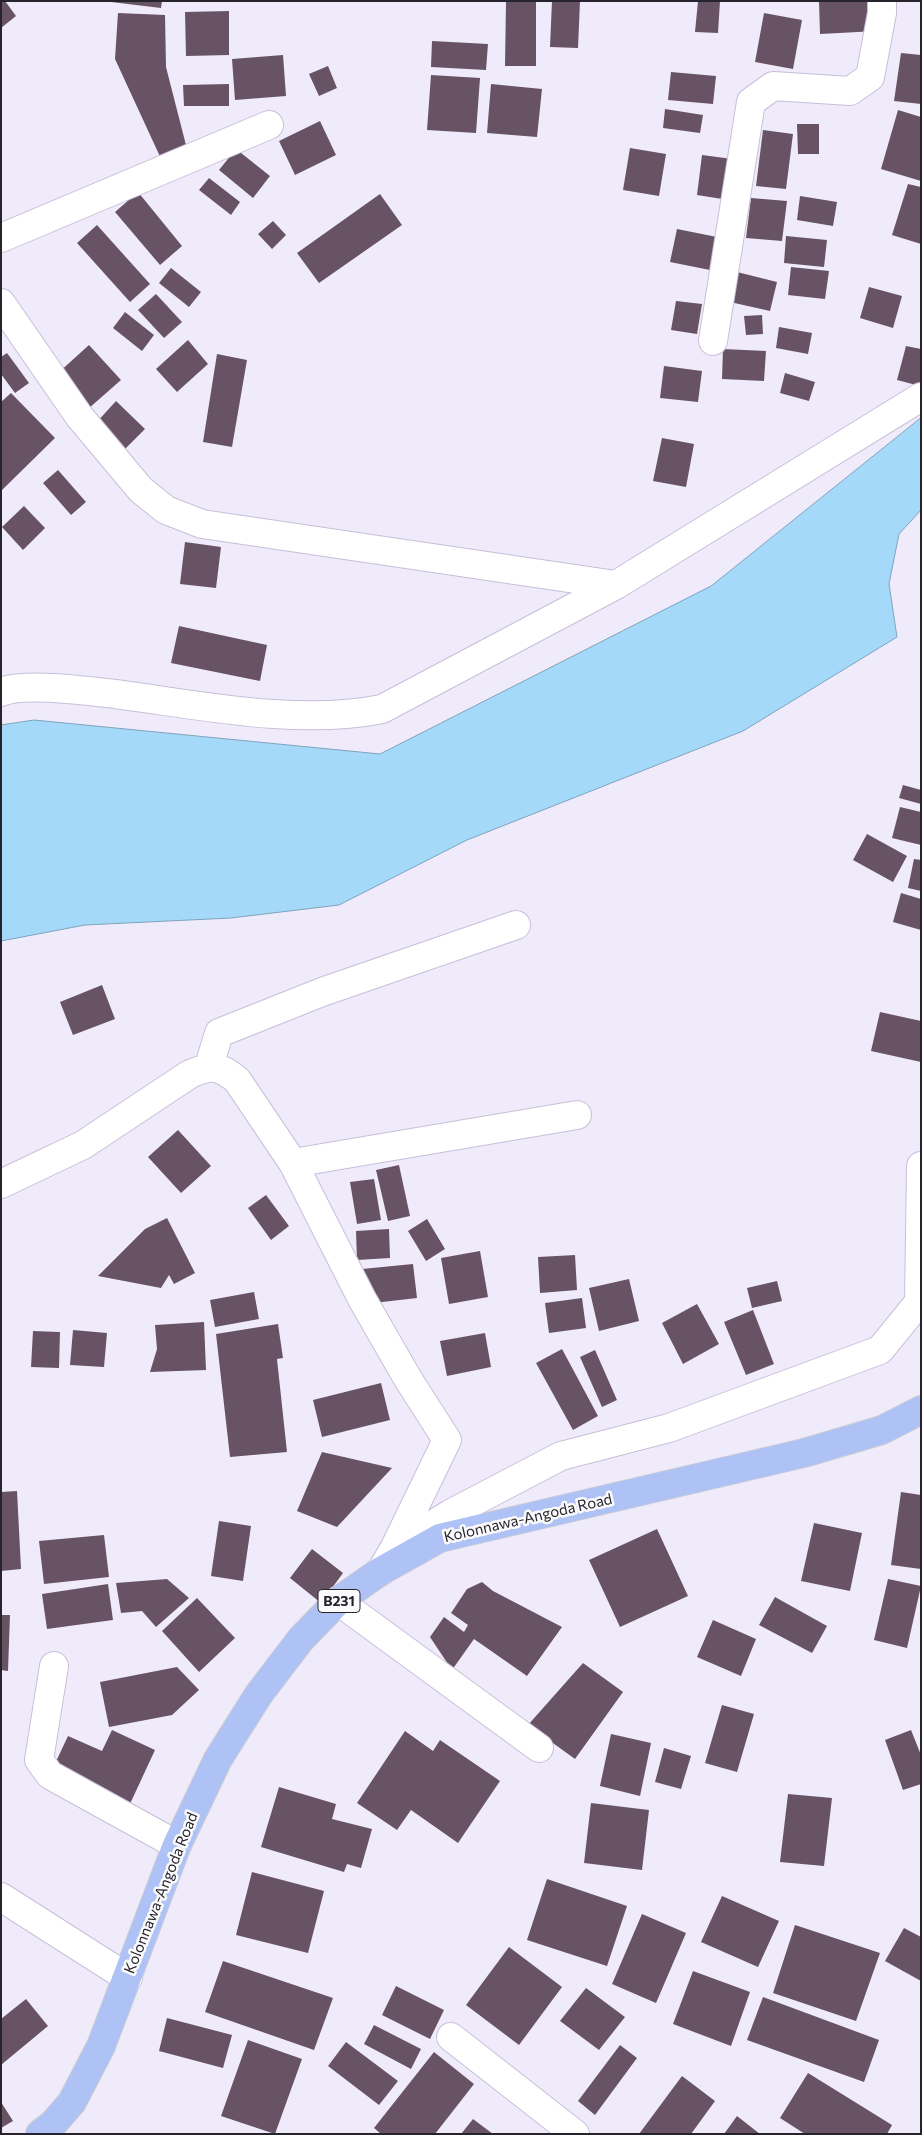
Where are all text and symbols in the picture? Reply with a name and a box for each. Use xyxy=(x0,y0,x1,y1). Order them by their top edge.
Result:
street label: Kolonnawa-Angoda Road xyxy=(442,1490,614,1546)
road number: B231 xyxy=(318,1590,360,1612)
street label: Kolonnawa-Angoda Road xyxy=(120,1810,202,1976)

